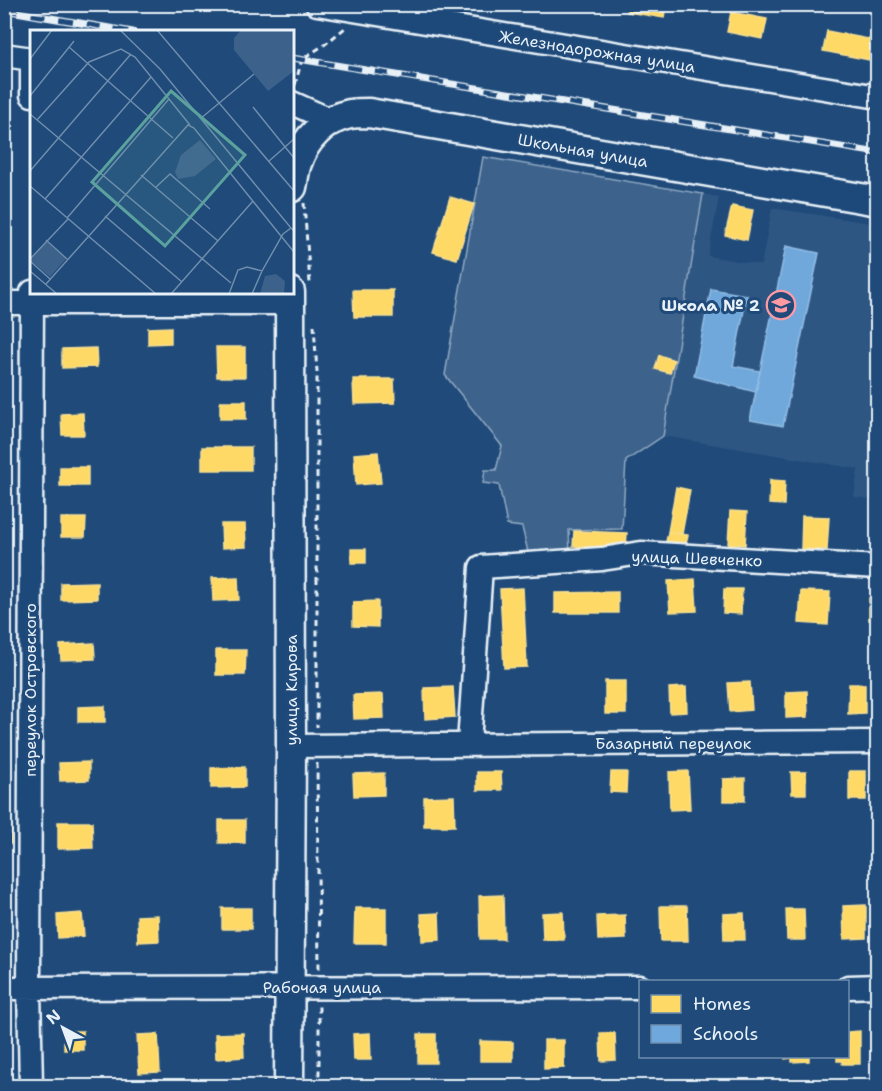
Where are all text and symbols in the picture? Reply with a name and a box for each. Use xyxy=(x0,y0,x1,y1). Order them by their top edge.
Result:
street label: Железнодорожная улица xyxy=(497,26,697,77)
inset map xyxy=(30,30,294,294)
street label: Школьная улица xyxy=(516,129,650,172)
school or university icon: Школа № 2 xyxy=(765,289,797,321)
place label: Школа № 2 xyxy=(661,295,760,316)
street label: улица Шевченко xyxy=(631,546,763,571)
street label: переулок Островского xyxy=(20,603,41,777)
street label: улица Кирова xyxy=(281,634,302,746)
street label: Базарный переулок xyxy=(595,733,752,754)
street label: Рабочая улица xyxy=(263,977,381,998)
legend xyxy=(639,980,849,1058)
text: Homes xyxy=(693,992,751,1016)
north arrow xyxy=(33,998,93,1058)
text: N xyxy=(42,1005,65,1029)
text: Schools xyxy=(693,1022,759,1046)

